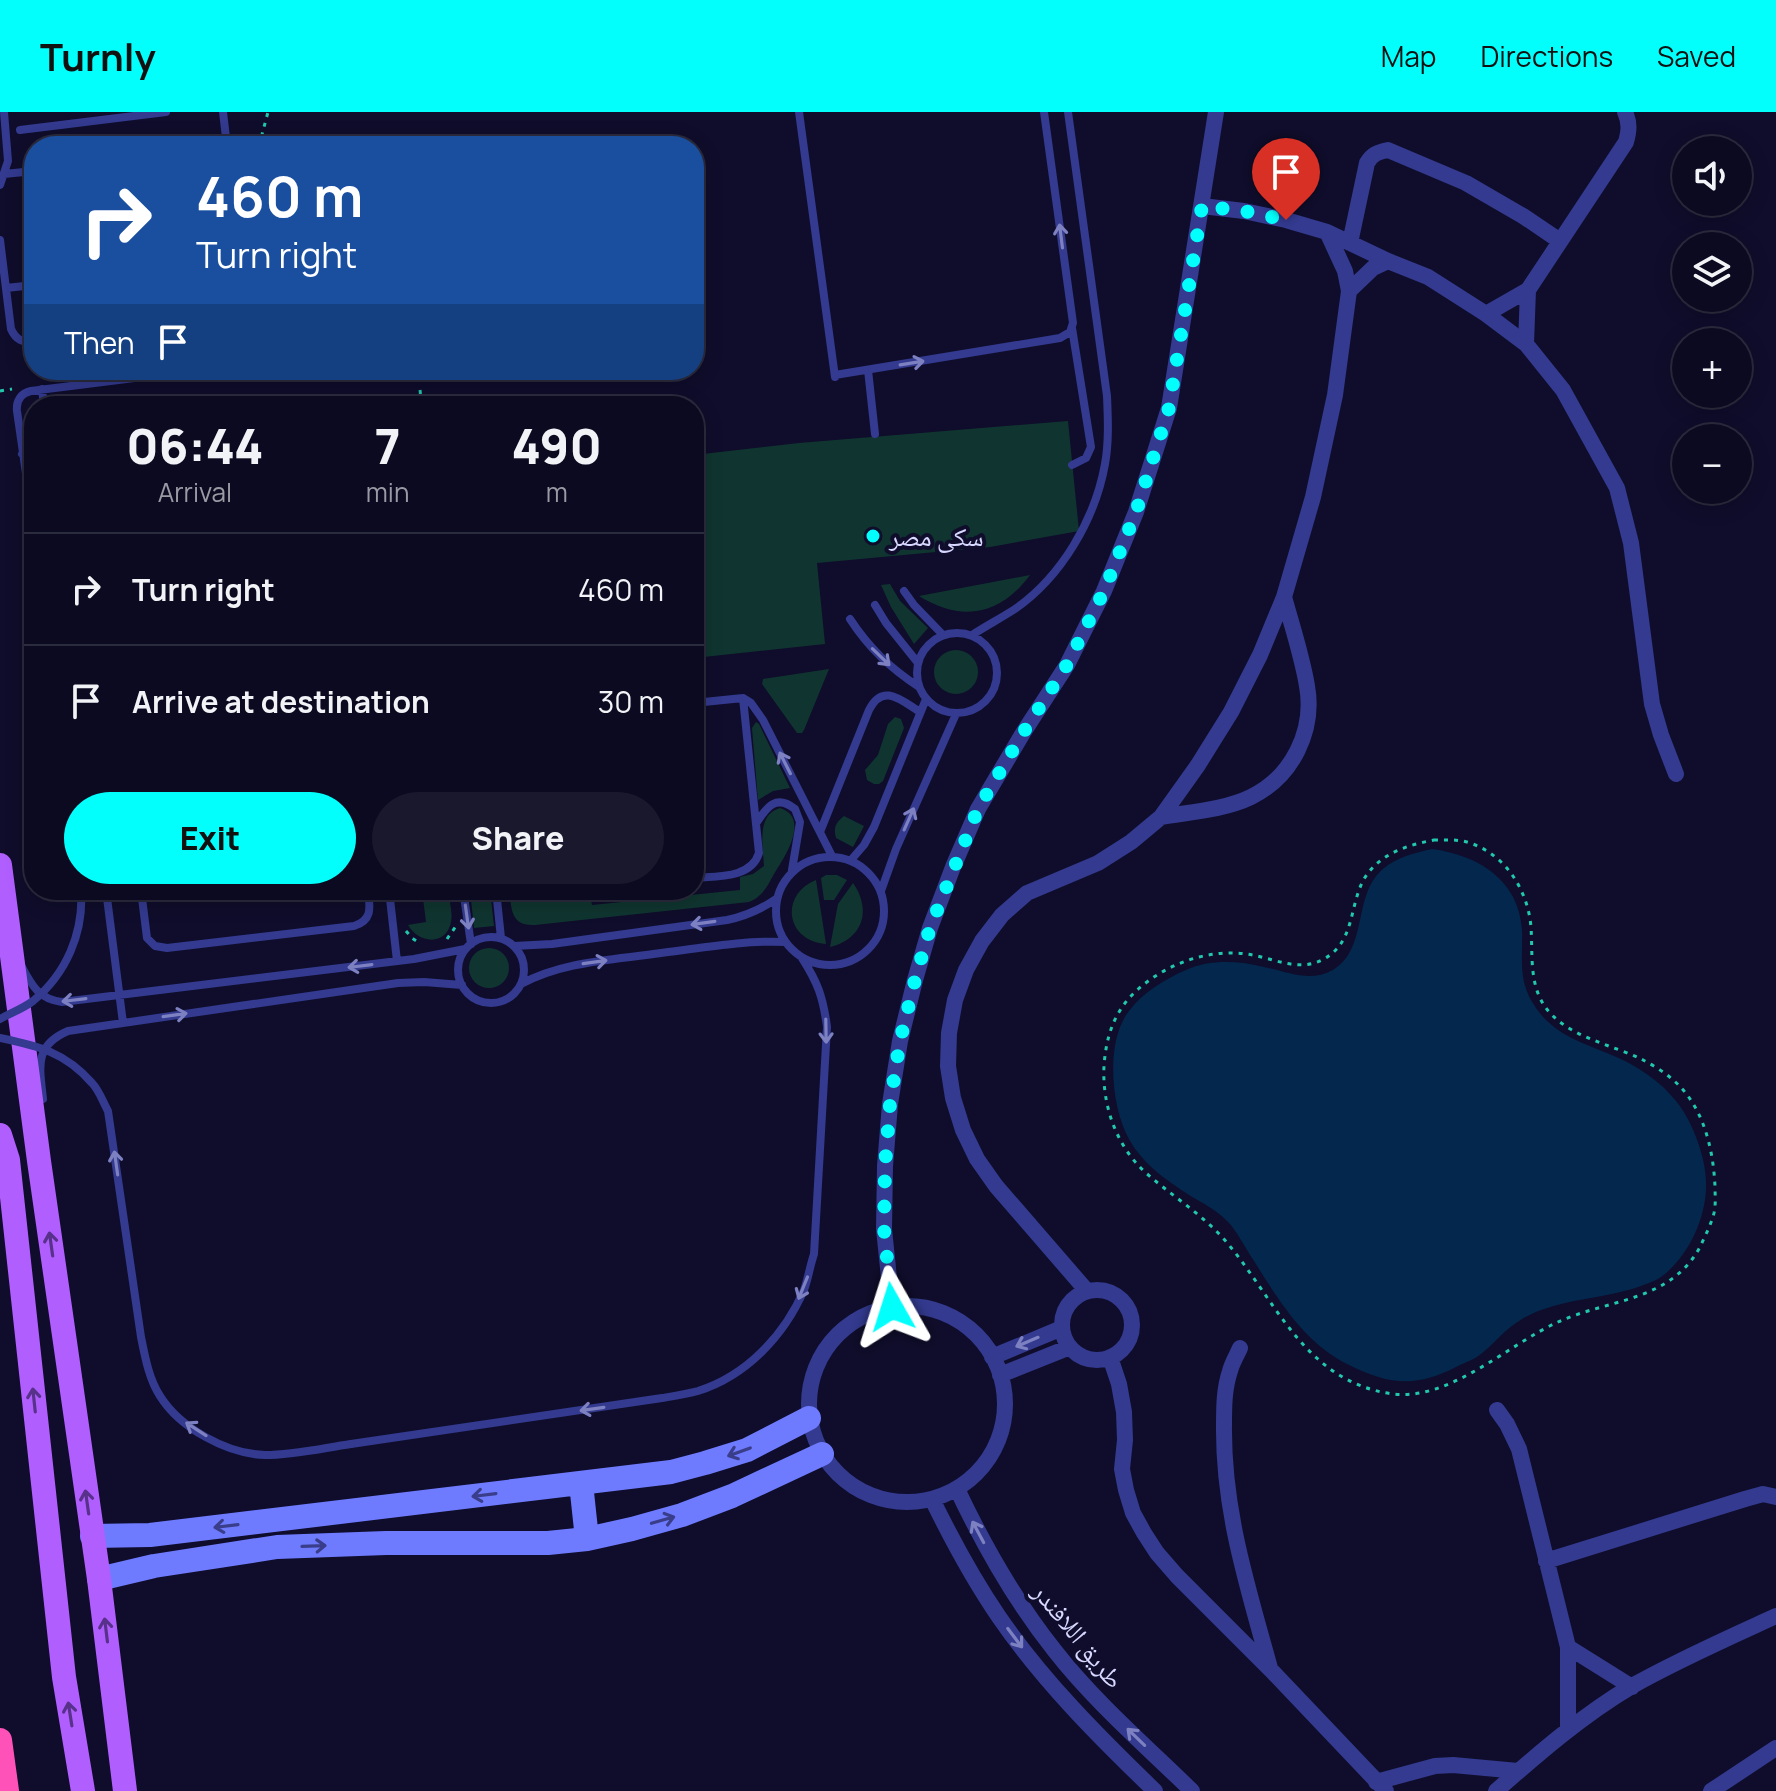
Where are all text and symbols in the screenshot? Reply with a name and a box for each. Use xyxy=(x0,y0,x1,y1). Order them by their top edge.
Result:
text: Turnly xyxy=(40,30,156,82)
text: Map xyxy=(1381,37,1436,75)
text: Directions xyxy=(1480,37,1613,75)
text: Saved xyxy=(1657,37,1736,75)
map controls xyxy=(1672,136,1752,504)
button: sound xyxy=(1672,136,1752,216)
pin xyxy=(1252,138,1320,220)
icon: arrive xyxy=(1264,150,1308,194)
text: 460 m xyxy=(196,157,363,234)
icon: right xyxy=(64,168,168,272)
one-way arrow xyxy=(1053,224,1068,249)
text: Turn right xyxy=(196,230,357,279)
button: layers xyxy=(1672,232,1752,312)
icon: arrive xyxy=(151,320,195,364)
text: Then xyxy=(64,322,135,363)
button: + xyxy=(1672,328,1752,408)
one-way arrow xyxy=(899,354,924,369)
text: 06:44 xyxy=(126,413,264,478)
text: 7 xyxy=(375,413,401,478)
text: 490 xyxy=(512,413,602,478)
button: − xyxy=(1672,424,1752,504)
text: Arrival xyxy=(158,474,232,510)
text: min xyxy=(366,474,409,510)
text: m xyxy=(546,474,568,510)
place label: سكى مصر xyxy=(888,518,984,554)
marker: سكى مصر xyxy=(864,527,882,545)
icon: right xyxy=(64,567,108,611)
text: Turn right xyxy=(132,569,275,610)
text: 460 m xyxy=(578,569,664,610)
one-way arrow xyxy=(871,647,890,666)
icon: arrive xyxy=(64,679,108,723)
text: Arrive at destination xyxy=(132,681,430,722)
text: 30 m xyxy=(598,681,664,722)
one-way arrow xyxy=(776,751,792,775)
button: Exit xyxy=(64,792,356,884)
button: Share xyxy=(372,792,664,884)
one-way arrow xyxy=(902,807,917,832)
one-way arrow xyxy=(460,904,475,929)
one-way arrow xyxy=(691,916,716,931)
one-way arrow xyxy=(582,954,607,969)
one-way arrow xyxy=(347,958,374,973)
one-way arrow xyxy=(62,993,87,1008)
one-way arrow xyxy=(162,1007,187,1022)
one-way arrow xyxy=(818,1017,834,1043)
one-way arrow xyxy=(108,1151,123,1176)
one-way arrow xyxy=(43,1232,58,1258)
position arrow xyxy=(850,1265,934,1349)
one-way arrow xyxy=(795,1275,809,1300)
one-way arrow xyxy=(1015,1336,1040,1351)
one-way arrow xyxy=(27,1387,42,1414)
one-way arrow xyxy=(580,1402,605,1417)
one-way arrow xyxy=(185,1421,208,1437)
one-way arrow xyxy=(727,1445,752,1460)
one-way arrow xyxy=(472,1488,497,1503)
one-way arrow xyxy=(79,1490,94,1515)
one-way arrow xyxy=(650,1512,676,1527)
one-way arrow xyxy=(213,1519,239,1534)
one-way arrow xyxy=(970,1521,985,1545)
one-way arrow xyxy=(300,1538,327,1553)
street label: طريق اللافندر xyxy=(1024,1574,1133,1696)
one-way arrow xyxy=(98,1617,113,1644)
one-way arrow xyxy=(1006,1627,1023,1648)
one-way arrow xyxy=(62,1702,77,1727)
one-way arrow xyxy=(1127,1728,1146,1747)

